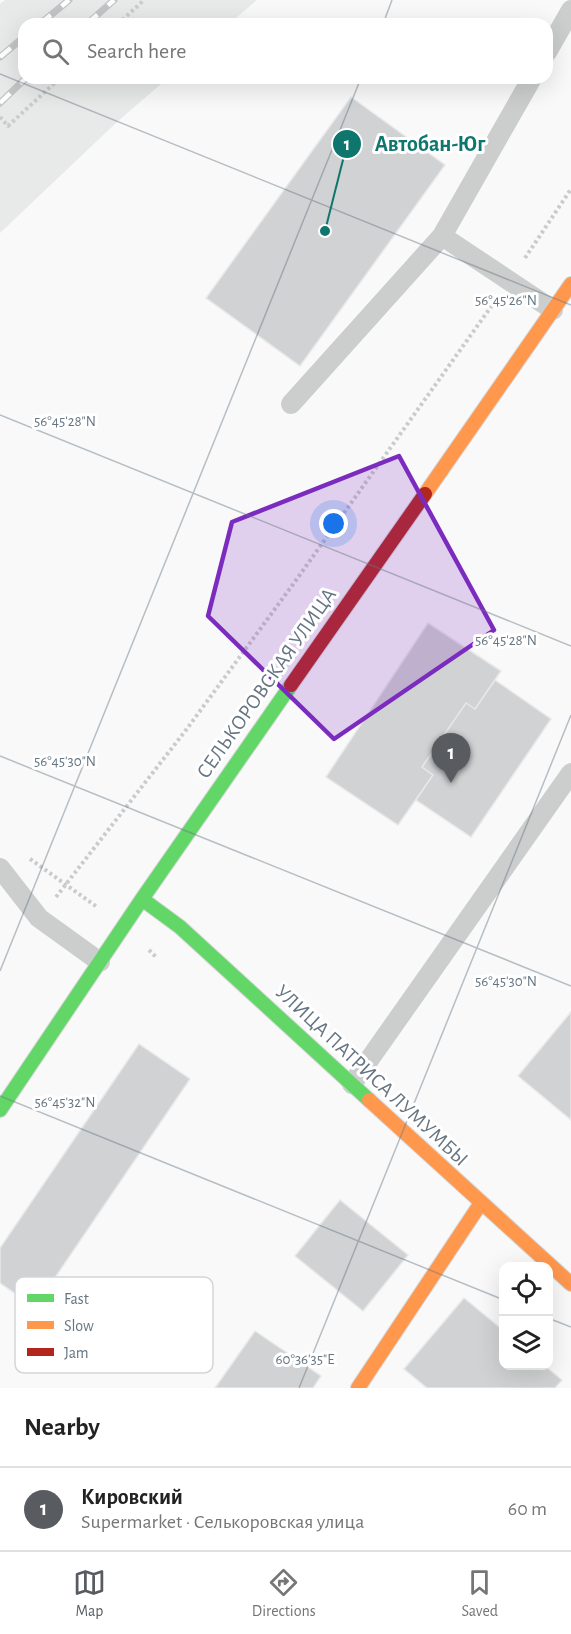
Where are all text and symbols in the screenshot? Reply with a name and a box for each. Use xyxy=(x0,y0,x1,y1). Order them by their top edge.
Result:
search box xyxy=(18,18,553,84)
icon: search xyxy=(39,35,72,68)
text: Search here xyxy=(87,40,186,62)
callout: Автобан-Юг xyxy=(332,124,497,164)
text: Автобан-Юг xyxy=(375,133,486,155)
text: 1 xyxy=(344,136,350,154)
text: 56°45'26"N xyxy=(475,293,537,308)
text: 56°45'28"N xyxy=(34,414,96,429)
your location xyxy=(319,509,348,538)
street label: СЕЛЬКОРОВСКАЯ УЛИЦА xyxy=(193,584,340,782)
text: 56°45'28"N xyxy=(475,633,537,648)
pin: 1 xyxy=(432,734,470,783)
text: 56°45'30"N xyxy=(34,754,96,769)
text: 56°45'30"N xyxy=(475,974,537,989)
street label: УЛИЦА ПАТРИСА ЛУМУМБЫ xyxy=(271,981,472,1170)
text: 56°45'32"N xyxy=(34,1095,96,1110)
map controls xyxy=(499,1262,553,1370)
button: locate xyxy=(499,1262,553,1316)
legend xyxy=(15,1277,213,1373)
text: Fast xyxy=(64,1291,89,1307)
button: layers xyxy=(499,1316,553,1370)
text: Slow xyxy=(64,1318,94,1334)
text: Jam xyxy=(64,1345,89,1361)
text: 60°36'35"E xyxy=(276,1352,334,1367)
text: Nearby xyxy=(24,1414,100,1440)
text: Кировский xyxy=(81,1486,183,1508)
text: 1 xyxy=(40,1499,47,1519)
text: 60 m xyxy=(508,1499,547,1519)
text: Supermarket · Селькоровская улица xyxy=(81,1512,364,1532)
tab: Map xyxy=(73,1566,106,1621)
tab: Directions xyxy=(252,1566,316,1621)
tab: Saved xyxy=(461,1566,498,1621)

